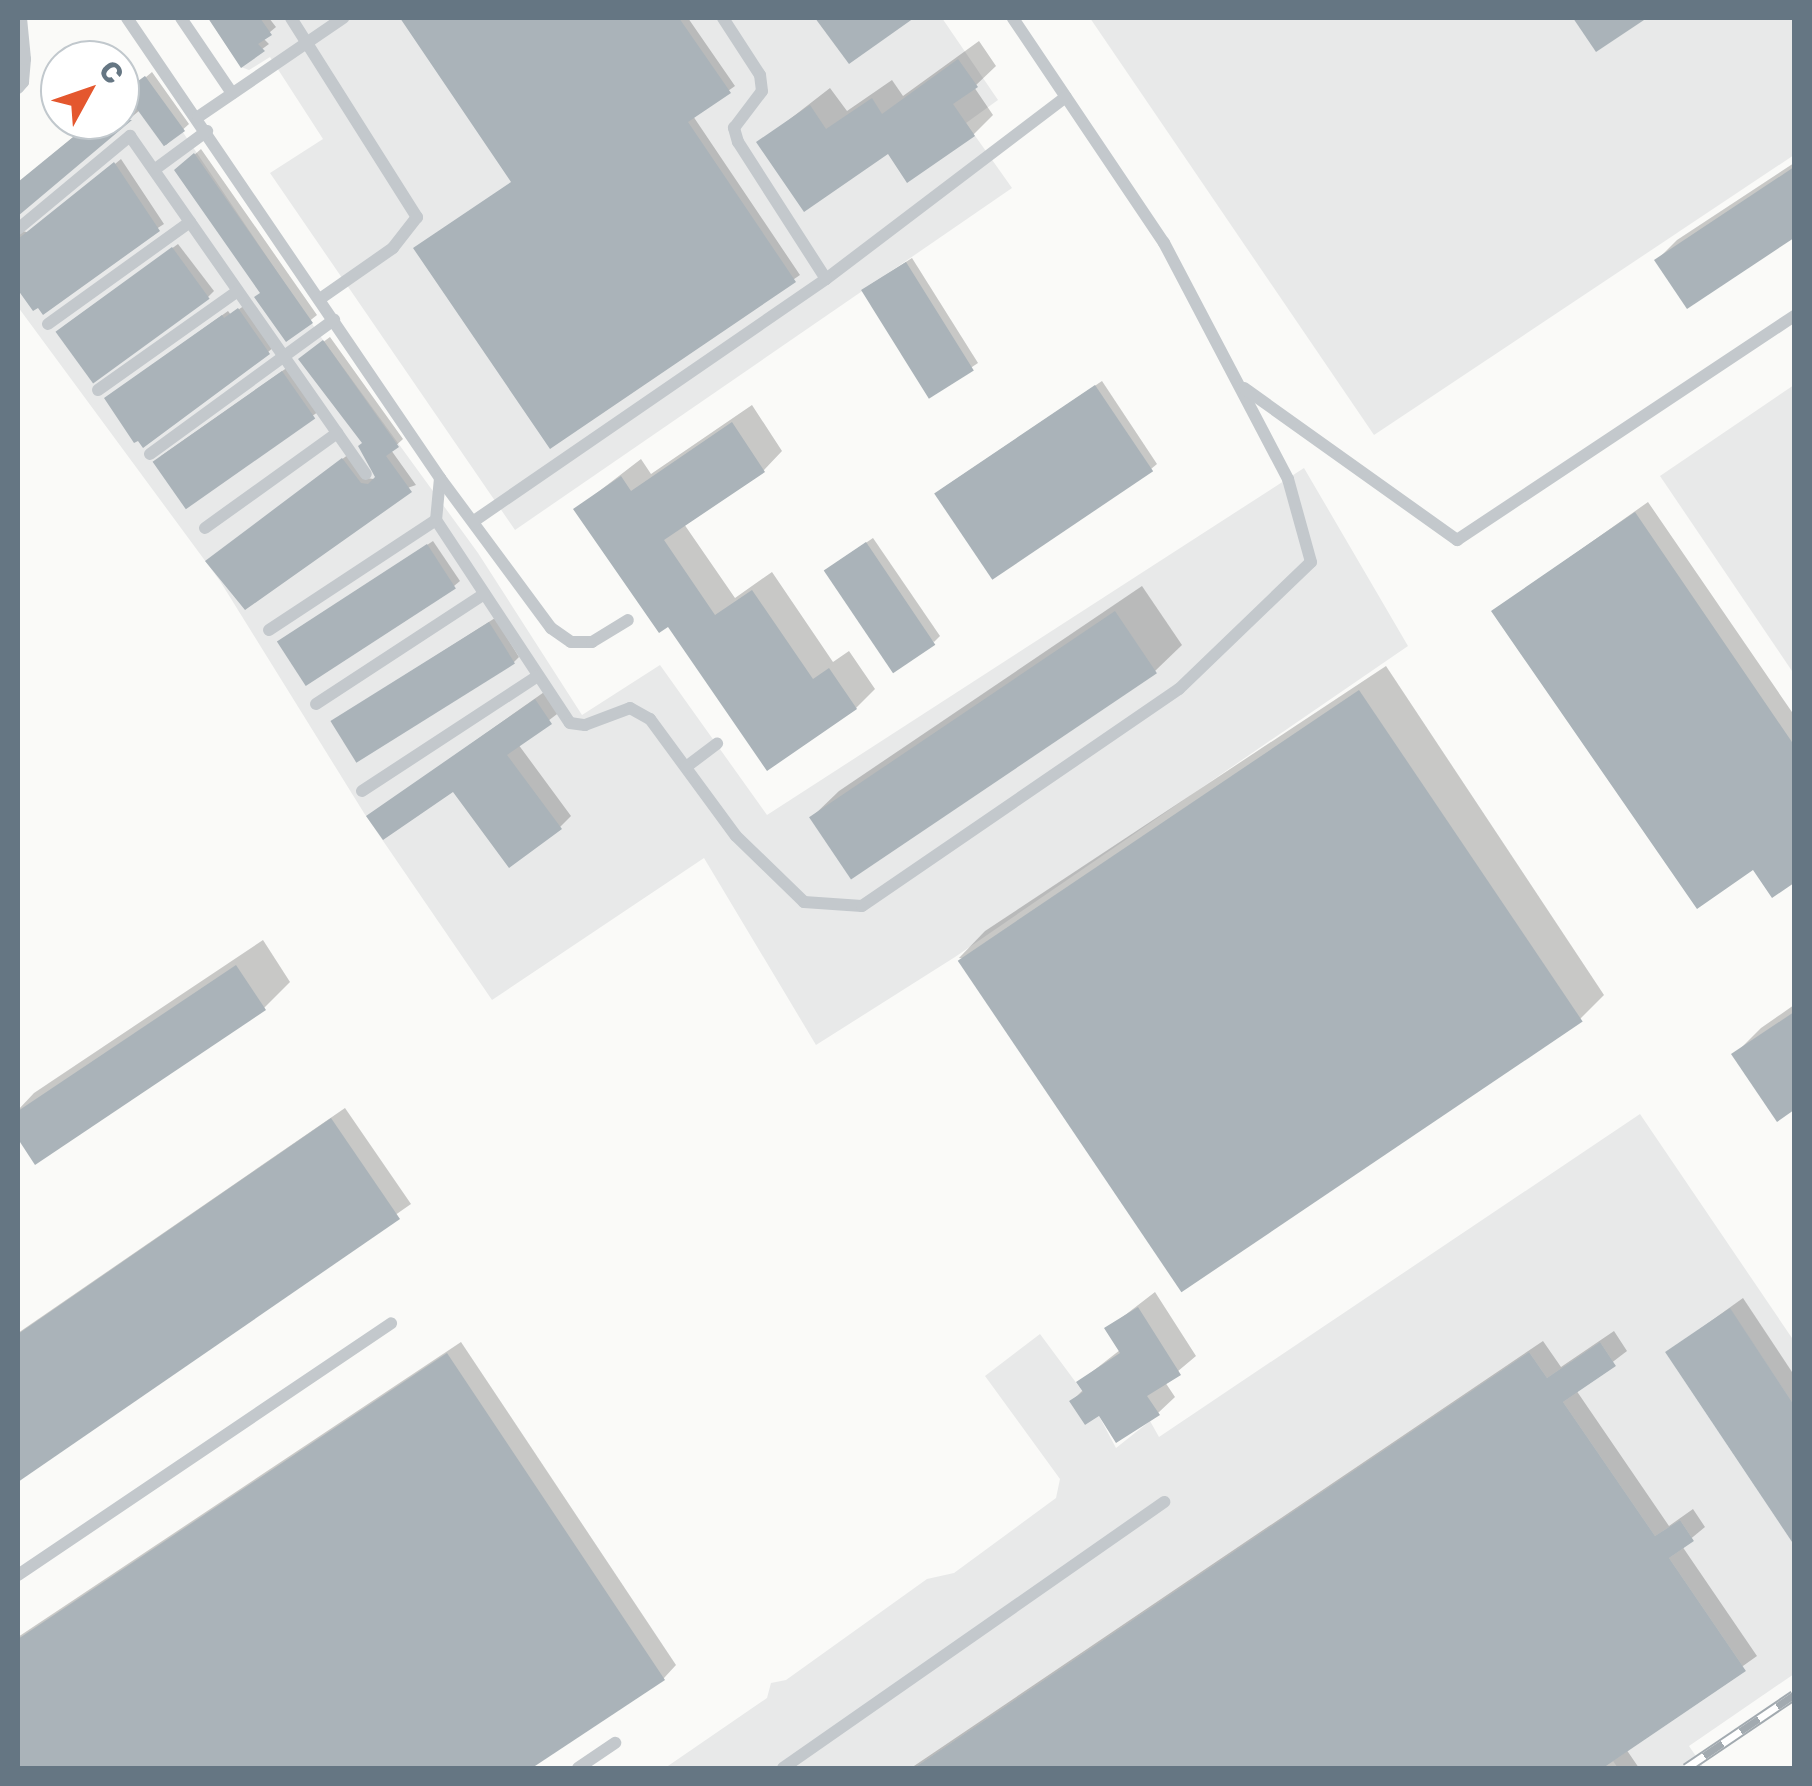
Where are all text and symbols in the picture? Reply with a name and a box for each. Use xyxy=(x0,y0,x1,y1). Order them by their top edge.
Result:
north arrow xyxy=(40,40,140,140)
text: С xyxy=(93,53,131,90)

